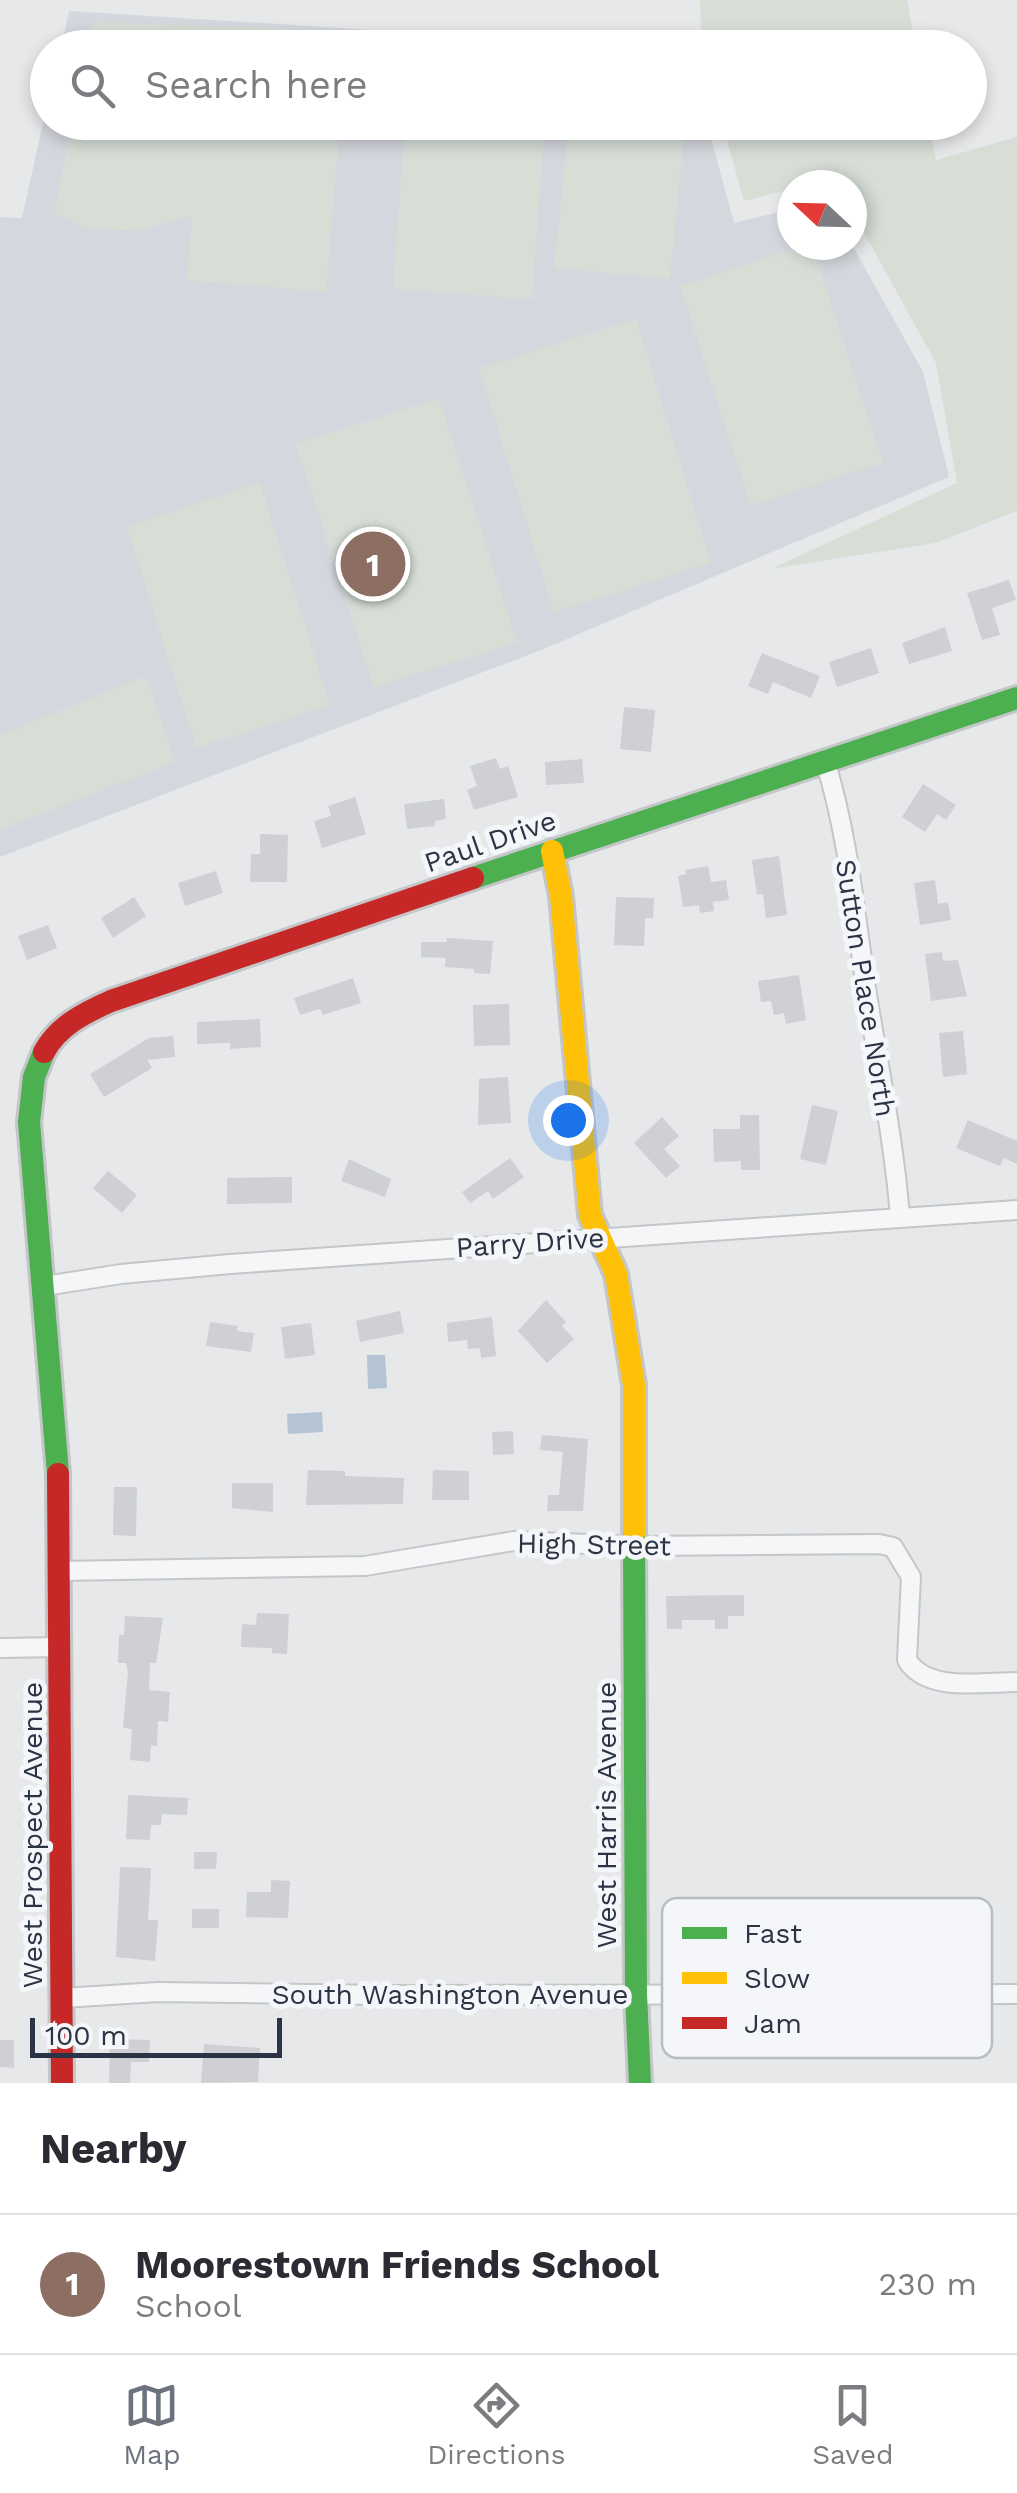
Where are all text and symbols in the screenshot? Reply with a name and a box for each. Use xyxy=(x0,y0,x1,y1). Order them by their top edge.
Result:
search box xyxy=(30,30,987,140)
icon: search xyxy=(65,58,120,113)
text: Search here xyxy=(145,63,368,107)
north arrow xyxy=(777,170,867,260)
pin: 1 xyxy=(340,526,406,602)
street label: Paul Drive xyxy=(420,804,560,879)
street label: Sutton Place North xyxy=(829,857,902,1119)
your location xyxy=(543,1095,594,1146)
street label: Parry Drive xyxy=(455,1221,605,1264)
street label: High Street xyxy=(517,1527,672,1562)
street label: West Prospect Avenue xyxy=(16,1682,49,1988)
street label: West Harris Avenue xyxy=(590,1682,623,1948)
legend xyxy=(662,1898,992,2058)
text: Fast xyxy=(744,1917,802,1950)
text: Slow xyxy=(744,1962,810,1995)
street label: South Washington Avenue xyxy=(272,1978,628,2011)
text: Jam xyxy=(744,2007,802,2040)
scale bar xyxy=(30,2013,282,2058)
text: 100 m xyxy=(45,2019,127,2052)
text: Nearby xyxy=(40,2124,187,2173)
text: Moorestown Friends School xyxy=(135,2243,659,2287)
text: 1 xyxy=(66,2265,79,2303)
text: 230 m xyxy=(878,2265,977,2303)
text: School xyxy=(135,2287,241,2325)
tab: Map xyxy=(123,2378,181,2471)
tab: Directions xyxy=(427,2378,566,2471)
tab: Saved xyxy=(812,2378,894,2471)

